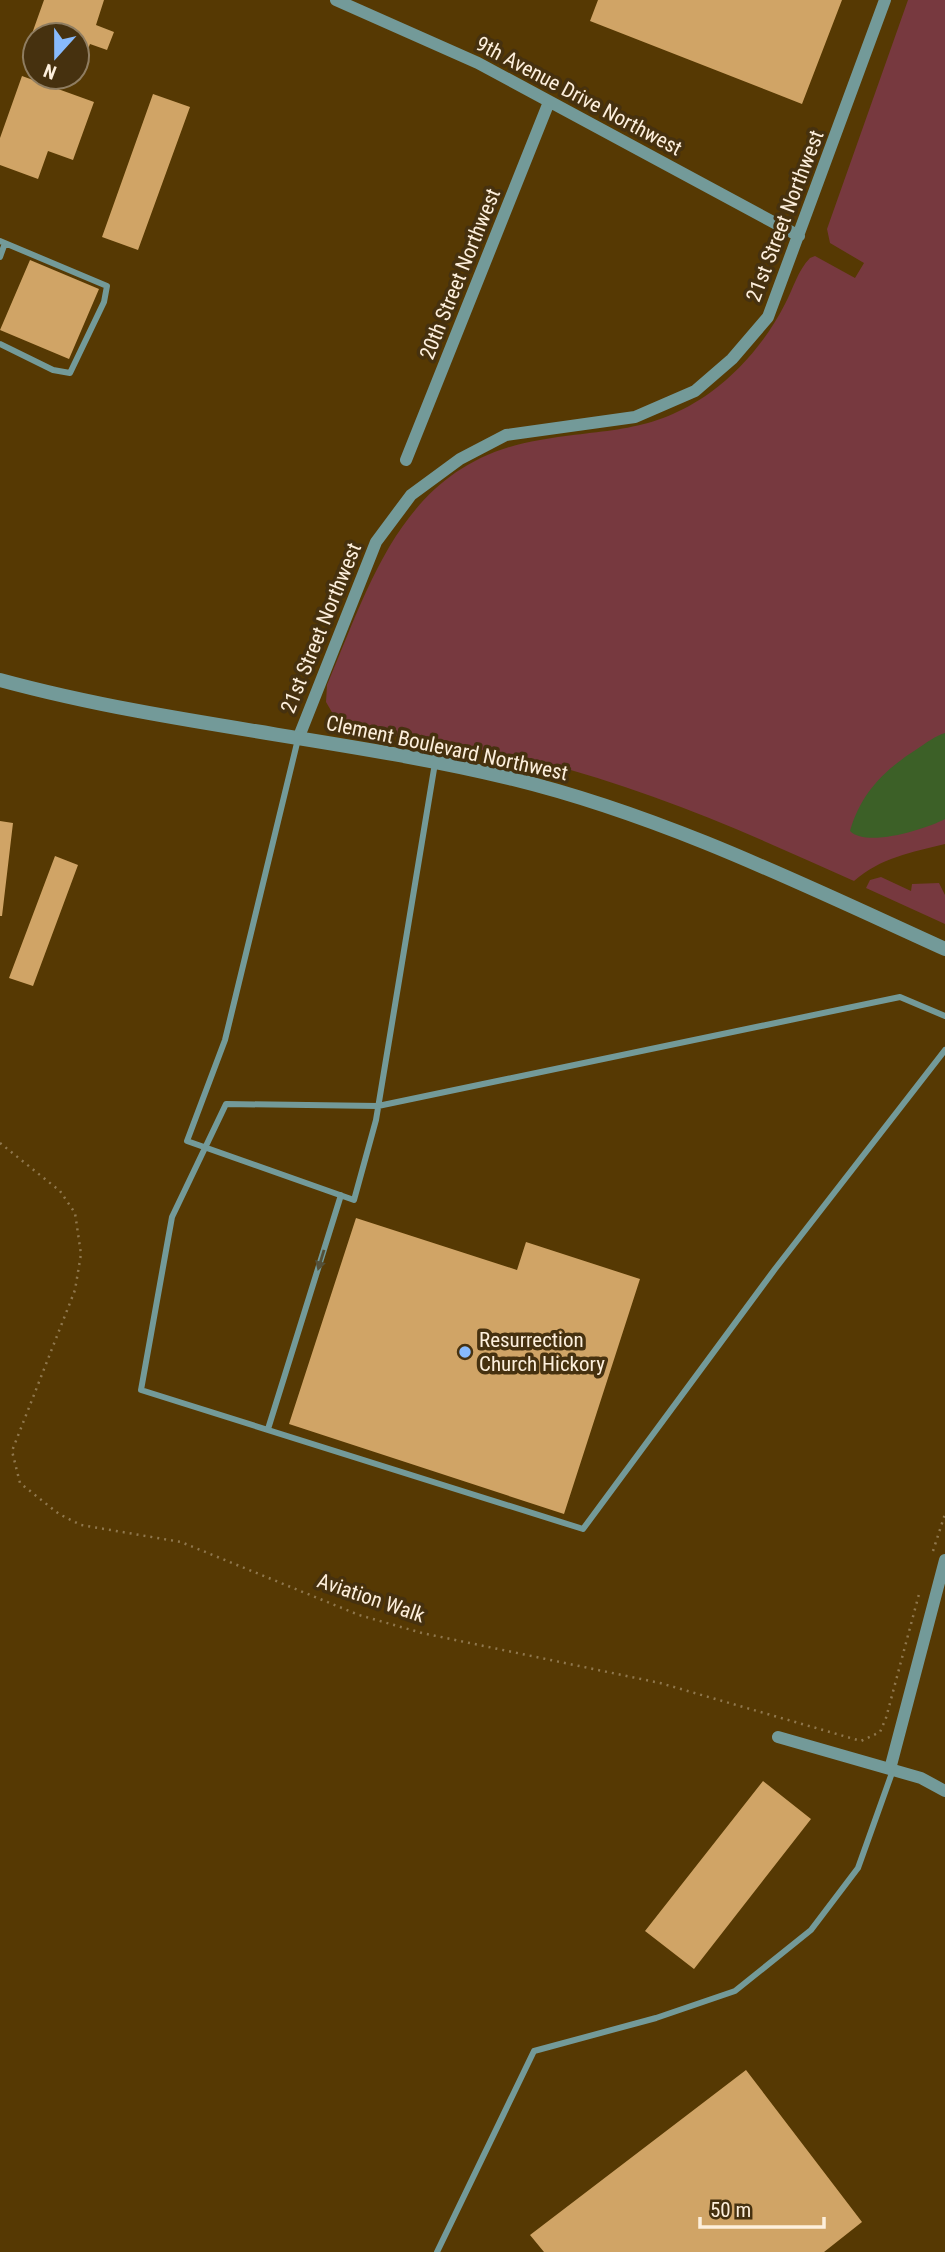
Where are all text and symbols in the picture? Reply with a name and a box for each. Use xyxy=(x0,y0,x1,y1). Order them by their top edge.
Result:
north arrow xyxy=(21,21,91,91)
street label: 9th Avenue Drive Northwest xyxy=(472,31,686,161)
text: N xyxy=(41,59,60,84)
street label: 21st Street Northwest xyxy=(741,127,829,305)
street label: 20th Street Northwest xyxy=(415,185,505,363)
street label: 21st Street Northwest xyxy=(276,539,366,717)
street label: Clement Boulevard Northwest xyxy=(324,711,570,785)
one-way arrow xyxy=(315,1250,325,1271)
place label: Resurrection Church Hickory xyxy=(479,1328,605,1376)
marker: Resurrection Church Hickory xyxy=(457,1344,473,1360)
street label: Aviation Walk xyxy=(314,1568,428,1628)
scale bar xyxy=(700,2186,824,2230)
text: 50 m xyxy=(710,2198,751,2222)

